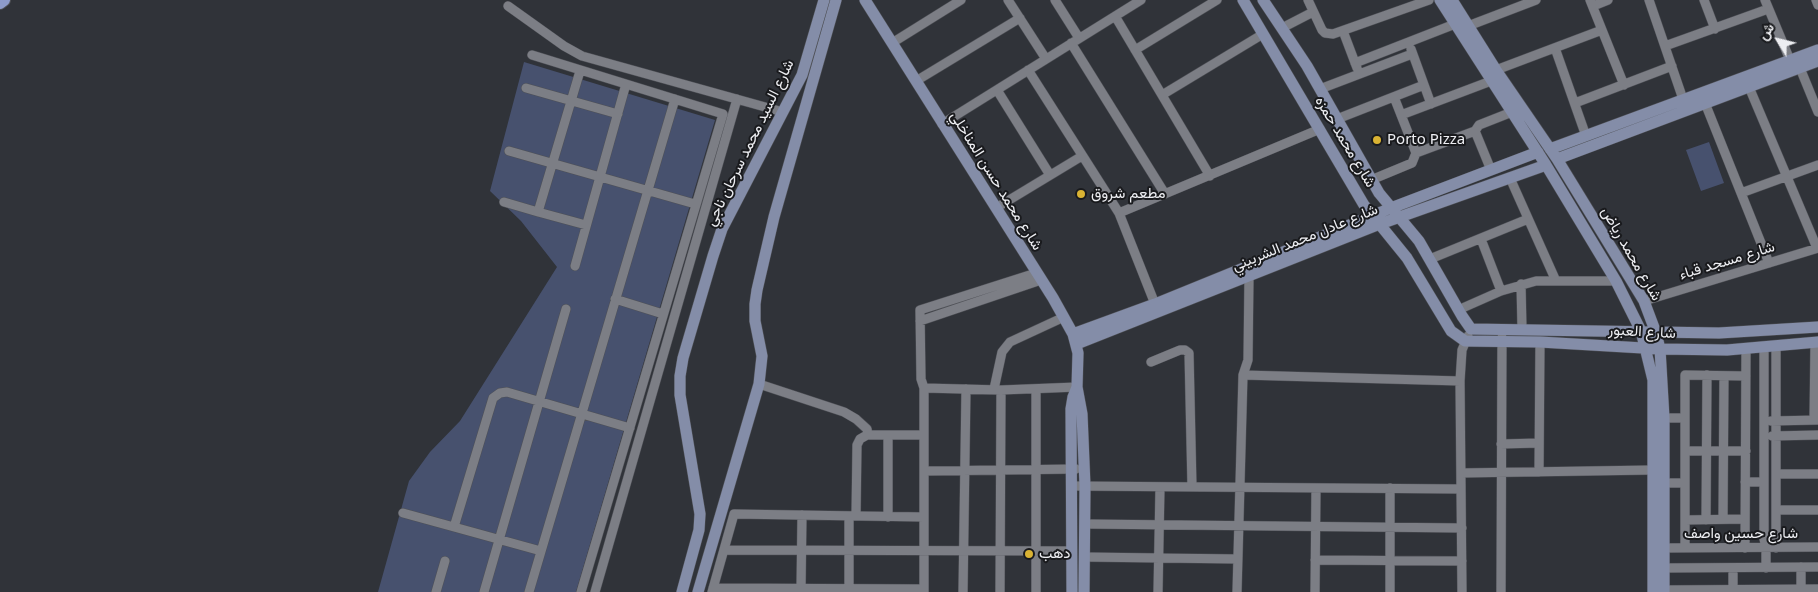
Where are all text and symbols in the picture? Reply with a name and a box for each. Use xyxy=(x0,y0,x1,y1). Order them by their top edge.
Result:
north arrow xyxy=(1753,15,1803,65)
text: ش xyxy=(1753,19,1778,43)
street label: شارع السيد محمد سرحان ناجي xyxy=(702,57,798,229)
street label: شارع محمد حمزه xyxy=(1311,93,1379,191)
street label: شارع محمد حسن المناخلي xyxy=(946,108,1046,254)
place label: Porto Pizza xyxy=(1387,131,1465,149)
marker: Porto Pizza xyxy=(1371,134,1383,146)
place label: مطعم شروق xyxy=(1091,185,1166,203)
marker: مطعم شروق xyxy=(1075,188,1087,200)
street label: شارع عادل محمد الشربيني xyxy=(1229,200,1381,276)
street label: شارع محمد رياض xyxy=(1597,204,1665,304)
street label: شارع مسجد قباء xyxy=(1677,238,1777,284)
street label: شارع العبور xyxy=(1608,321,1676,343)
street label: شارع حسين واصف xyxy=(1684,525,1798,543)
place label: دهب xyxy=(1039,545,1071,563)
marker: دهب xyxy=(1023,548,1035,560)

